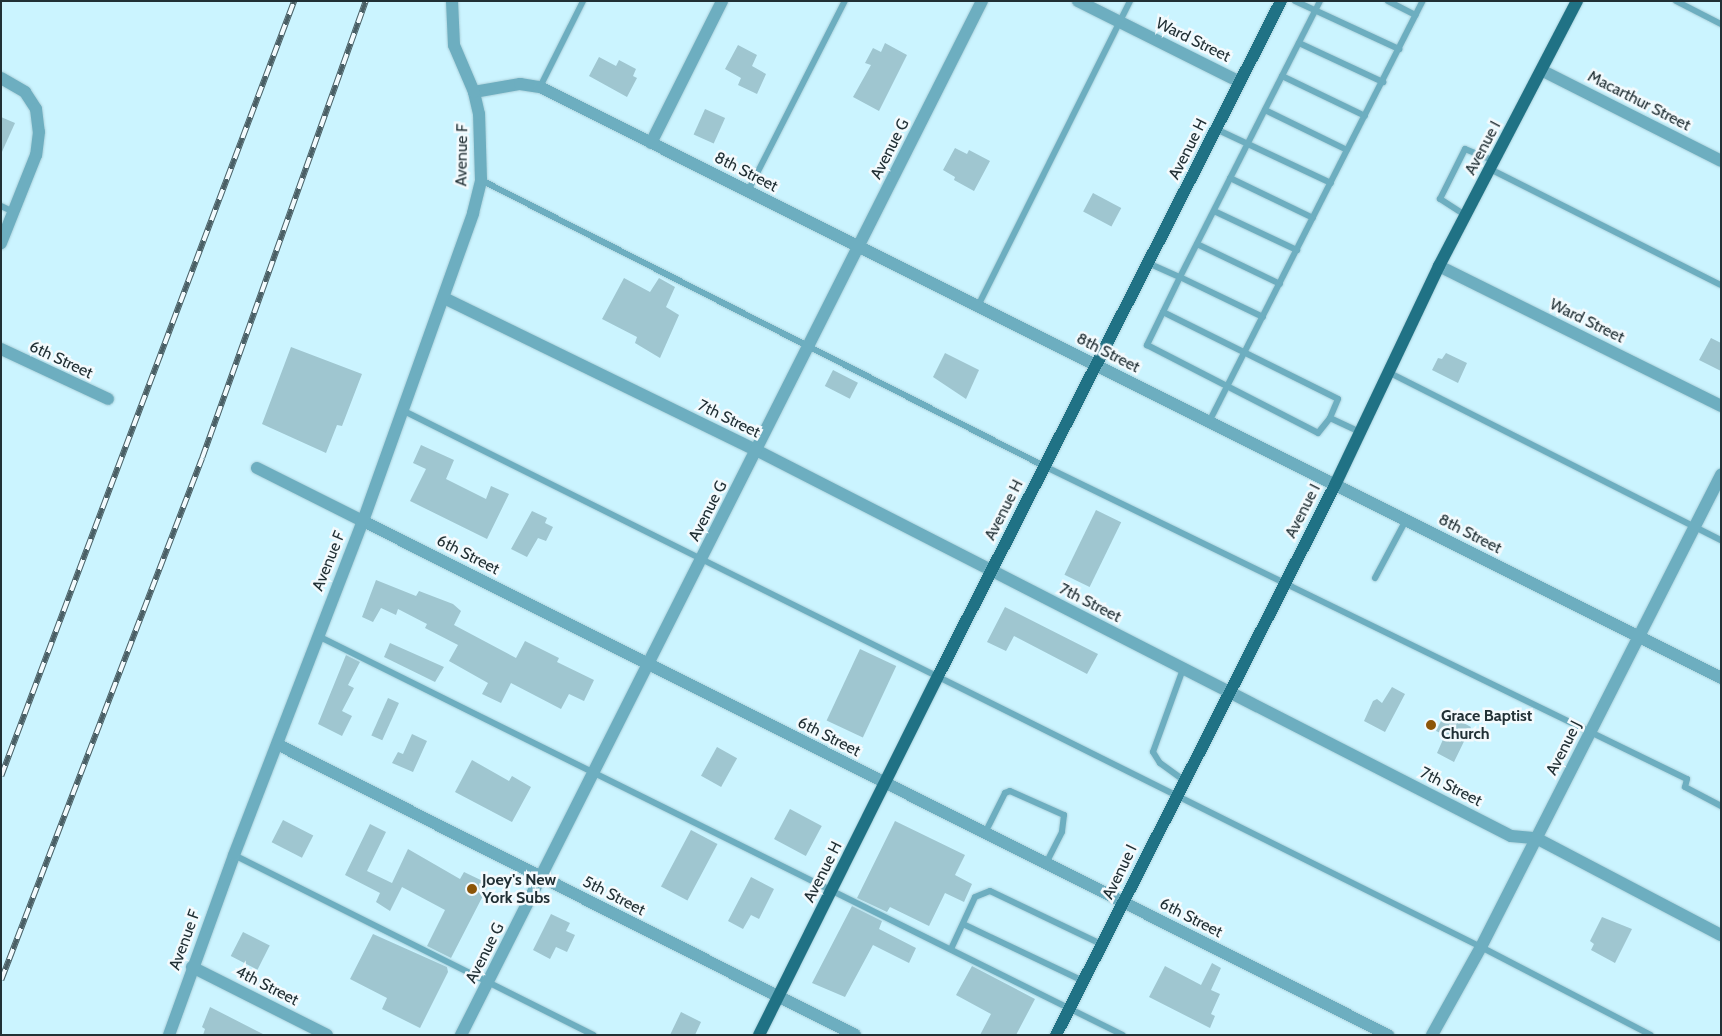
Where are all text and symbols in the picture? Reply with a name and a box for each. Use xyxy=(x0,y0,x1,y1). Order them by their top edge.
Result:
street label: Ward Street xyxy=(1153,14,1233,66)
street label: Macarthur Street xyxy=(1584,67,1694,135)
street label: Avenue H xyxy=(1165,115,1211,183)
street label: Avenue G xyxy=(867,116,913,182)
street label: Avenue I xyxy=(1461,118,1505,178)
street label: Avenue F xyxy=(452,123,472,187)
street label: 8th Street xyxy=(711,148,781,196)
street label: Ward Street xyxy=(1547,295,1627,347)
street label: 8th Street xyxy=(1073,329,1143,377)
street label: 6th Street xyxy=(26,337,96,383)
street label: 7th Street xyxy=(695,396,763,442)
street label: Avenue H xyxy=(981,476,1027,544)
street label: Avenue G xyxy=(685,478,731,544)
street label: Avenue I xyxy=(1281,481,1325,541)
street label: 8th Street xyxy=(1435,510,1505,558)
street label: Avenue F xyxy=(308,528,350,594)
street label: 6th Street xyxy=(433,531,503,579)
street label: 7th Street xyxy=(1056,579,1124,627)
place label: Grace Baptist Church xyxy=(1441,706,1532,744)
street label: 6th Street xyxy=(794,713,864,761)
street label: Avenue J xyxy=(1542,718,1586,778)
marker: Grace Baptist Church xyxy=(1425,719,1437,731)
street label: 7th Street xyxy=(1417,763,1485,811)
street label: Avenue H xyxy=(800,838,846,906)
street label: Avenue I xyxy=(1099,842,1141,902)
place label: Joey's New York Subs xyxy=(482,870,556,908)
street label: 5th Street xyxy=(580,872,648,920)
marker: Joey's New York Subs xyxy=(466,883,478,895)
street label: 6th Street xyxy=(1156,894,1226,942)
street label: Avenue F xyxy=(165,907,205,973)
street label: Avenue G xyxy=(462,920,508,986)
street label: 4th Street xyxy=(232,962,302,1010)

